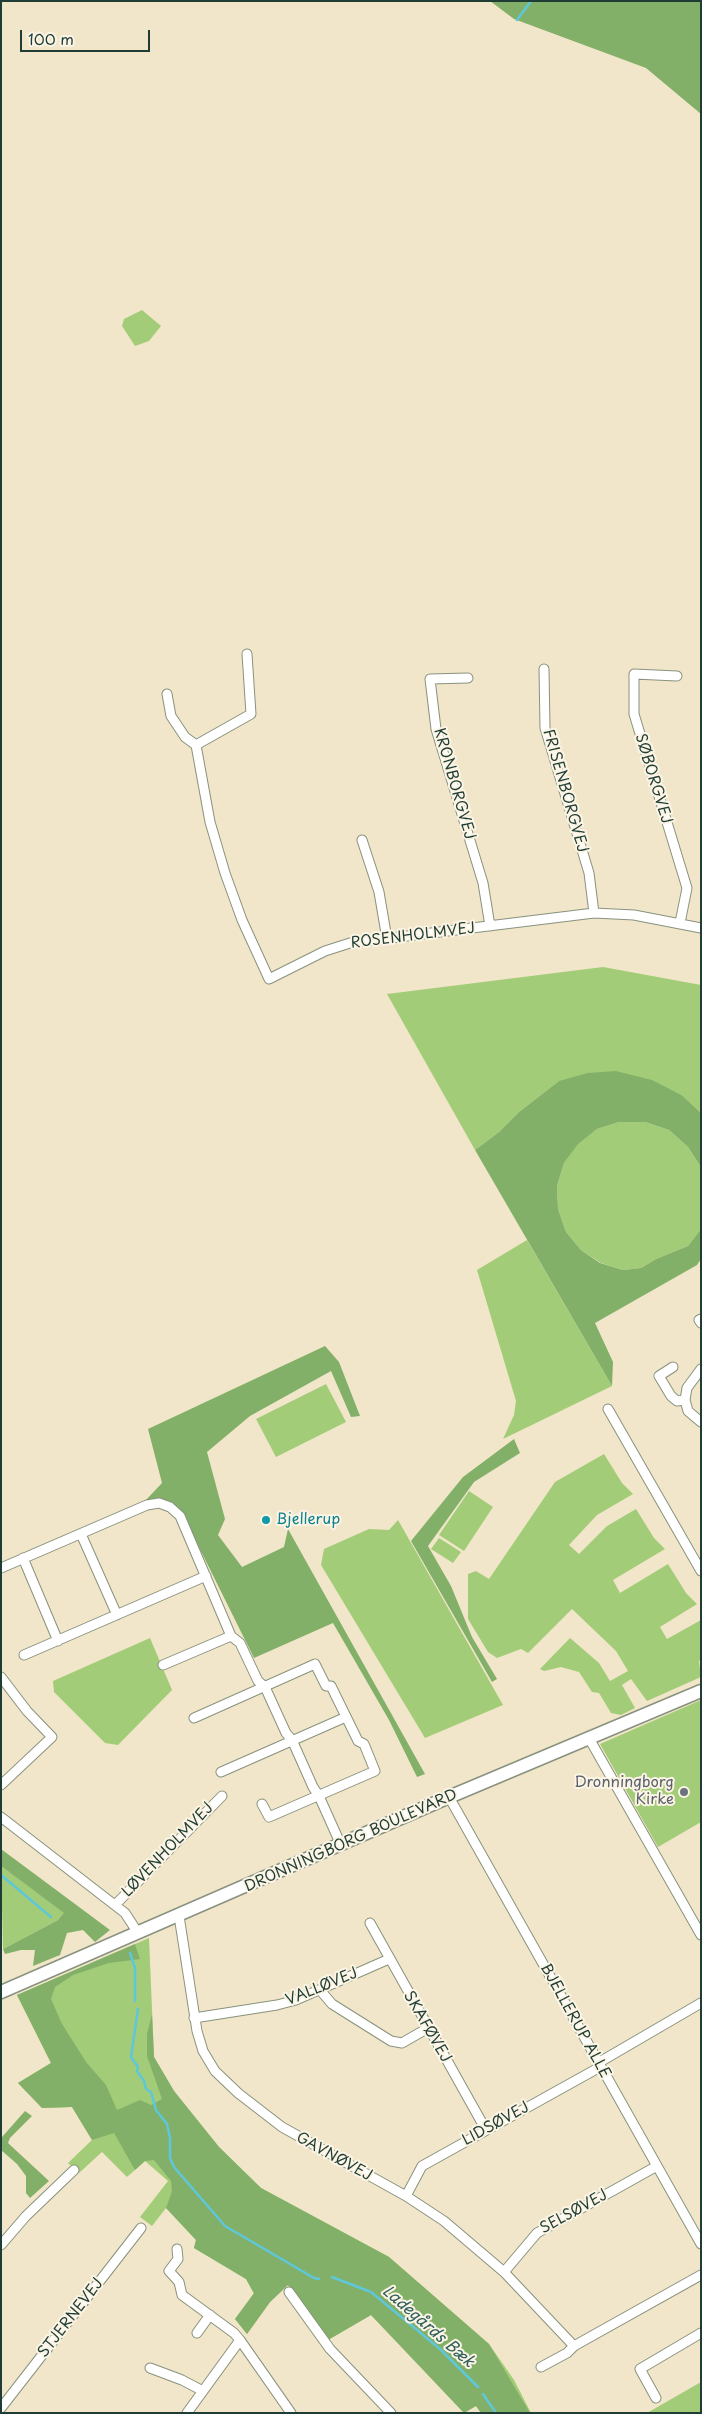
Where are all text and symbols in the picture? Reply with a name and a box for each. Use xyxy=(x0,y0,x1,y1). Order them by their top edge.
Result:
scale bar xyxy=(22,20,152,52)
text: 100 m xyxy=(28,27,74,50)
street label: KRONBORGVEJ xyxy=(429,726,479,842)
street label: FRISENBORGVEJ xyxy=(539,727,591,855)
street label: SØBORGVEJ xyxy=(631,732,675,826)
street label: ROSENHOLMVEJ xyxy=(350,919,476,953)
place label: Bjellerup xyxy=(276,1511,340,1529)
marker: Bjellerup xyxy=(260,1514,272,1526)
place label: Dronningborg Kirke xyxy=(574,1774,674,1809)
street label: DRONNINGBORG BOULEVARD xyxy=(242,1786,460,1896)
marker: Dronningborg Kirke xyxy=(678,1786,690,1798)
street label: LØVENHOLMVEJ xyxy=(118,1799,218,1901)
street label: BJELLERUP ALLE xyxy=(536,1961,614,2081)
street label: VALLØVEJ xyxy=(283,1964,361,2010)
street label: SKAFØVEJ xyxy=(399,1988,455,2066)
street label: LIDSØVEJ xyxy=(459,2098,533,2150)
street label: GAVNØVEJ xyxy=(293,2129,375,2185)
street label: SELSØVEJ xyxy=(537,2186,611,2238)
street label: STJERNEVEJ xyxy=(34,2275,108,2361)
water label: Ladegårds Bæk xyxy=(378,2282,478,2372)

